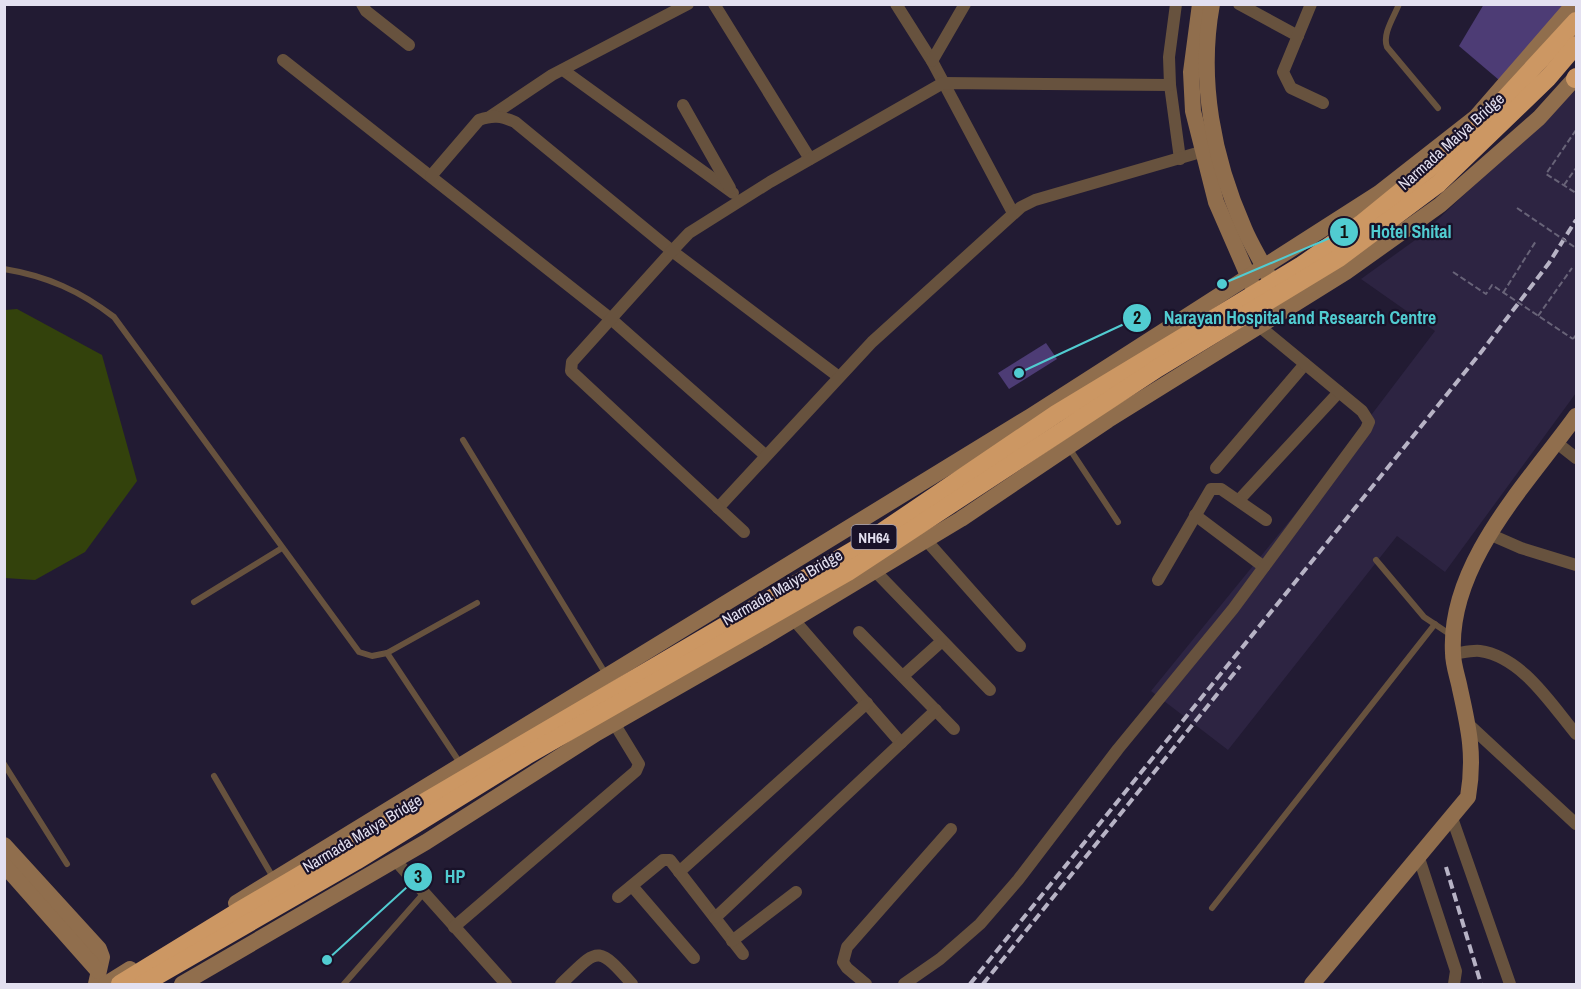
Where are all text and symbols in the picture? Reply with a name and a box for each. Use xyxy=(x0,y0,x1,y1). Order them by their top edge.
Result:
street label: Narmada Maiya Bridge xyxy=(1393,87,1509,195)
callout: Hotel Shital xyxy=(1329,214,1464,250)
text: 1 xyxy=(1340,219,1349,244)
text: Hotel Shital xyxy=(1370,219,1452,244)
callout: Narayan Hospital and Research Centre xyxy=(1122,300,1449,336)
text: 2 xyxy=(1133,305,1141,330)
text: Narayan Hospital and Research Centre xyxy=(1164,305,1436,330)
road number: NH64 xyxy=(852,525,896,549)
street label: Narmada Maiya Bridge xyxy=(718,544,846,630)
street label: Narmada Maiya Bridge xyxy=(298,789,426,877)
callout: HP xyxy=(403,859,477,895)
text: 3 xyxy=(414,864,422,889)
text: HP xyxy=(445,864,465,889)

